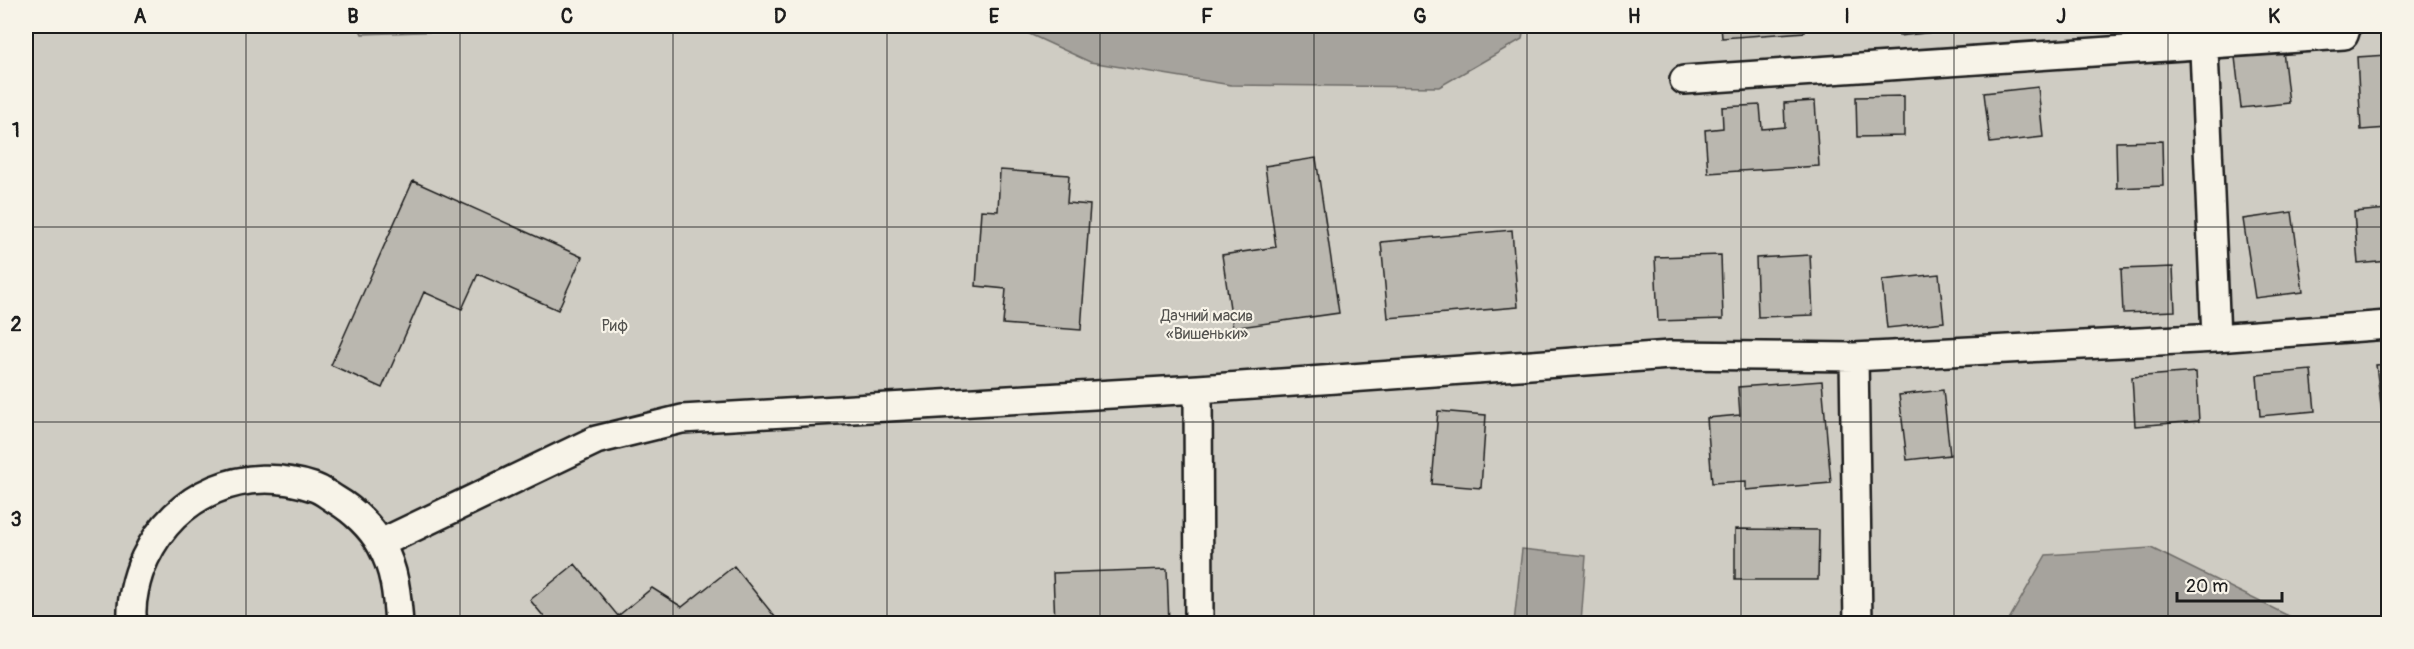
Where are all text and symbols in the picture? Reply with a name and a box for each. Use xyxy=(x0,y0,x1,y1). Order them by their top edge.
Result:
text: A xyxy=(134,4,147,29)
text: B xyxy=(347,4,359,29)
text: C xyxy=(561,4,573,29)
text: D xyxy=(774,4,787,29)
text: E xyxy=(989,4,1000,29)
text: F xyxy=(1201,4,1213,29)
text: G xyxy=(1413,4,1427,29)
text: H xyxy=(1628,4,1641,29)
text: I xyxy=(1844,4,1850,29)
text: J xyxy=(2056,4,2066,29)
text: K xyxy=(2268,4,2280,29)
text: 1 xyxy=(12,118,20,143)
park label: Дачний масив «Вишеньки» xyxy=(1160,306,1253,344)
text: 2 xyxy=(10,312,22,337)
park label: Риф xyxy=(602,316,628,336)
text: 3 xyxy=(10,507,22,532)
scale bar xyxy=(2177,565,2282,603)
text: 20 m xyxy=(2186,575,2228,598)

